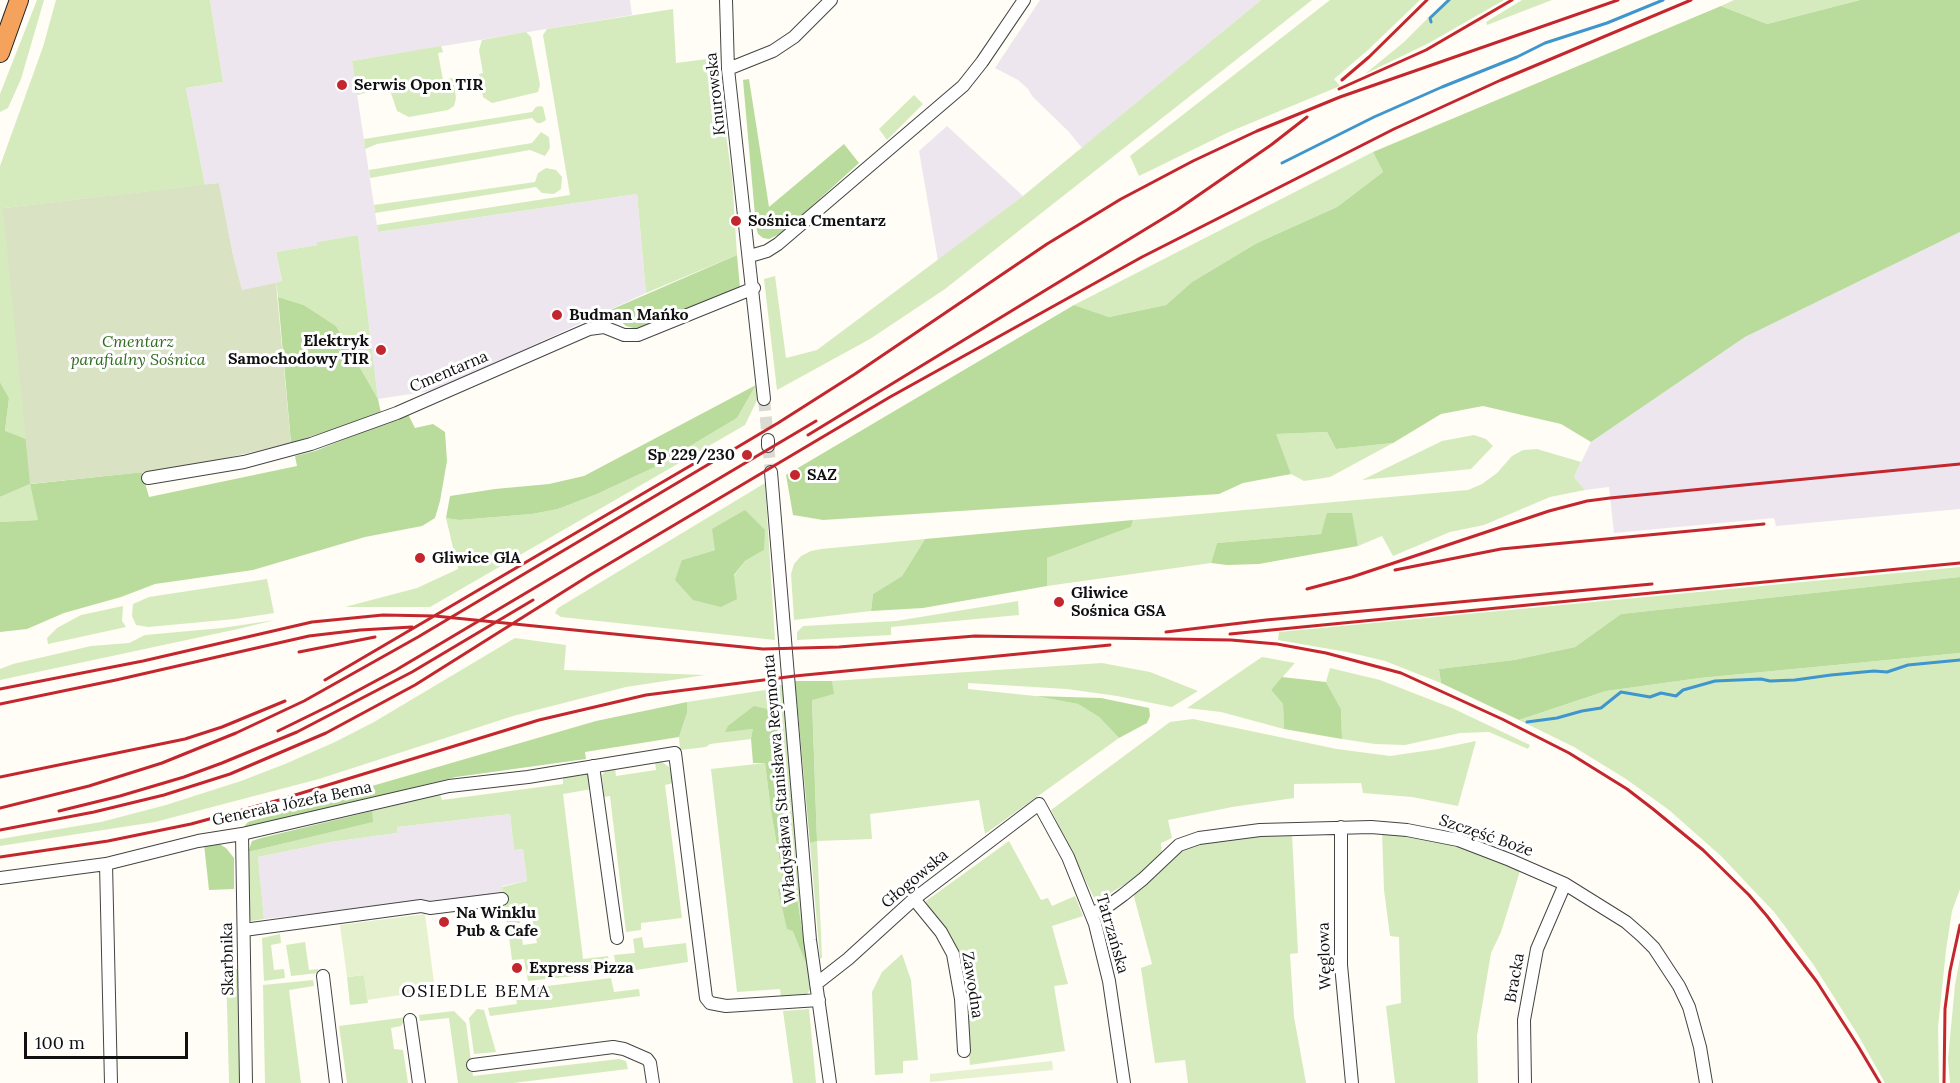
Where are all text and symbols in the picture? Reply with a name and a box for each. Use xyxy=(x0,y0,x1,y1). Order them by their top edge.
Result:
street label: Knurowska xyxy=(702,52,730,136)
place label: Serwis Opon TIR xyxy=(354,75,483,95)
marker: Serwis Opon TIR xyxy=(335,78,349,92)
place label: Sośnica Cmentarz xyxy=(748,211,886,231)
marker: Sośnica Cmentarz xyxy=(729,214,743,228)
place label: Budman Mańko xyxy=(569,305,689,325)
marker: Budman Mańko xyxy=(550,308,564,322)
place label: Elektryk Samochodowy TIR xyxy=(228,331,369,369)
park label: Cmentarz parafialny Sośnica xyxy=(70,332,206,370)
marker: Elektryk Samochodowy TIR xyxy=(374,343,388,357)
street label: Cmentarna xyxy=(407,347,491,397)
place label: Sp 229/230 xyxy=(648,445,735,465)
marker: Sp 229/230 xyxy=(740,448,754,462)
place label: SAZ xyxy=(807,465,837,485)
marker: SAZ xyxy=(788,468,802,482)
place label: Gliwice GlA xyxy=(432,548,521,568)
marker: Gliwice GlA xyxy=(413,551,427,565)
place label: Gliwice Sośnica GSA xyxy=(1071,583,1166,621)
marker: Gliwice Sośnica GSA xyxy=(1052,595,1066,609)
street label: Władysława Stanisława Reymonta xyxy=(760,653,800,905)
street label: Generała Józefa Bema xyxy=(210,778,374,830)
street label: Szczęść Boże xyxy=(1436,811,1536,861)
street label: Głogowska xyxy=(878,845,952,913)
street label: Tatrzańska xyxy=(1092,892,1132,976)
place label: Na Winklu Pub & Cafe xyxy=(456,903,538,941)
marker: Na Winklu Pub & Cafe xyxy=(437,915,451,929)
street label: Skarbnika xyxy=(218,922,238,996)
street label: Węglowa xyxy=(1314,922,1336,990)
street label: Zawodna xyxy=(957,950,987,1020)
street label: Bracka xyxy=(1501,952,1529,1004)
place label: Express Pizza xyxy=(529,958,634,978)
marker: Express Pizza xyxy=(510,961,524,975)
district label: OSIEDLE BEMA xyxy=(401,981,551,1003)
scale bar xyxy=(27,1020,190,1058)
text: 100 m xyxy=(35,1031,85,1054)

